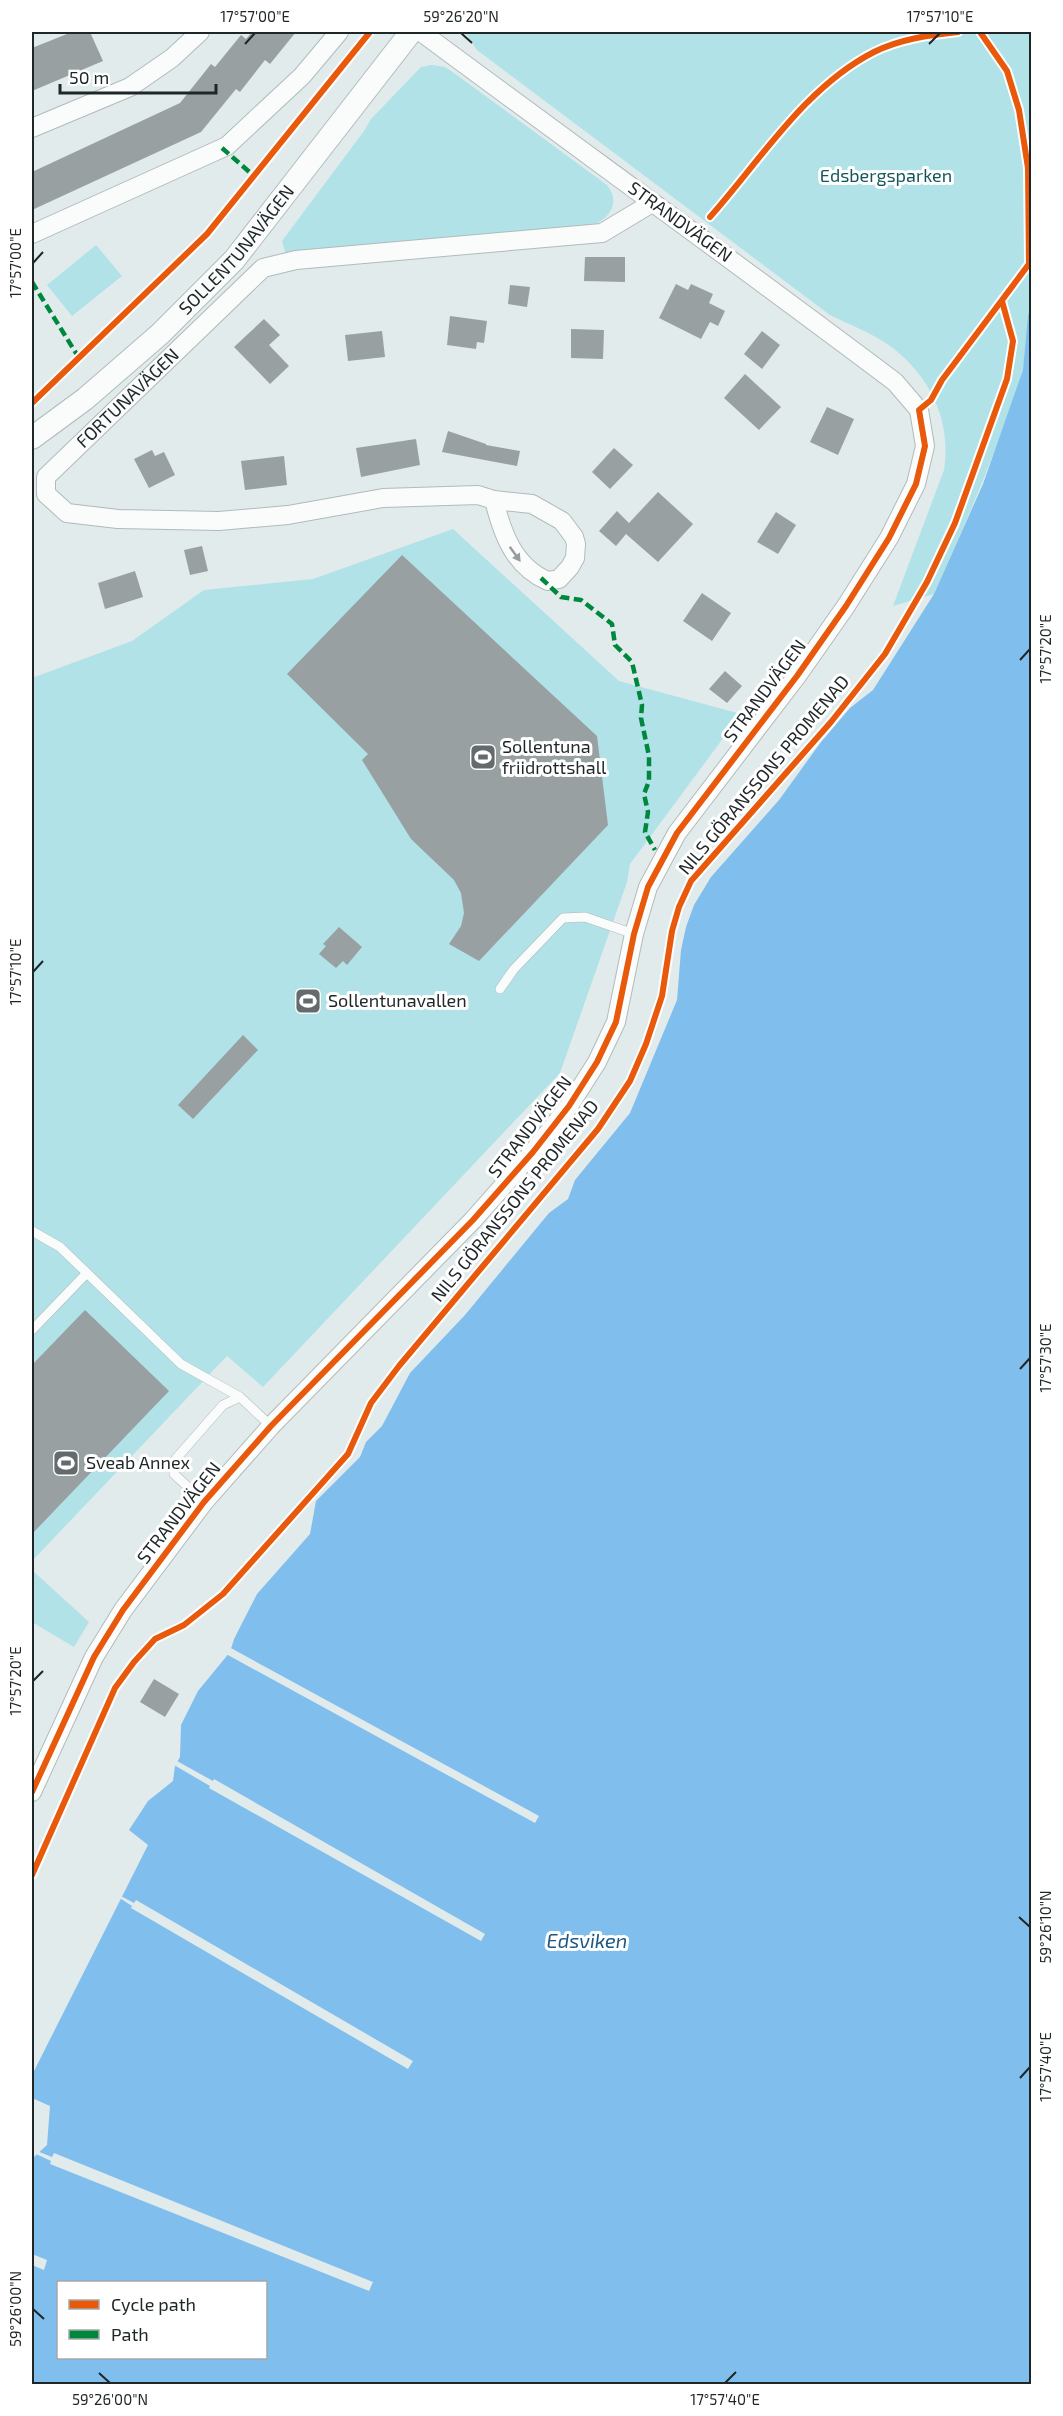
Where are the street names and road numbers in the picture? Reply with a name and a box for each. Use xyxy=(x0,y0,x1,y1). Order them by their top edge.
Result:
street label: STRANDVÄGEN xyxy=(624,176,737,266)
street label: SOLLENTUNAVÄGEN xyxy=(174,180,298,319)
street label: FORTUNAVÄGEN xyxy=(71,343,183,452)
street label: STRANDVÄGEN xyxy=(718,635,810,746)
street label: NILS GÖRANSSONS PROMENAD xyxy=(673,670,853,879)
street label: STRANDVÄGEN xyxy=(483,1071,576,1182)
street label: NILS GÖRANSSONS PROMENAD xyxy=(426,1095,603,1306)
street label: STRANDVÄGEN xyxy=(132,1457,225,1568)

